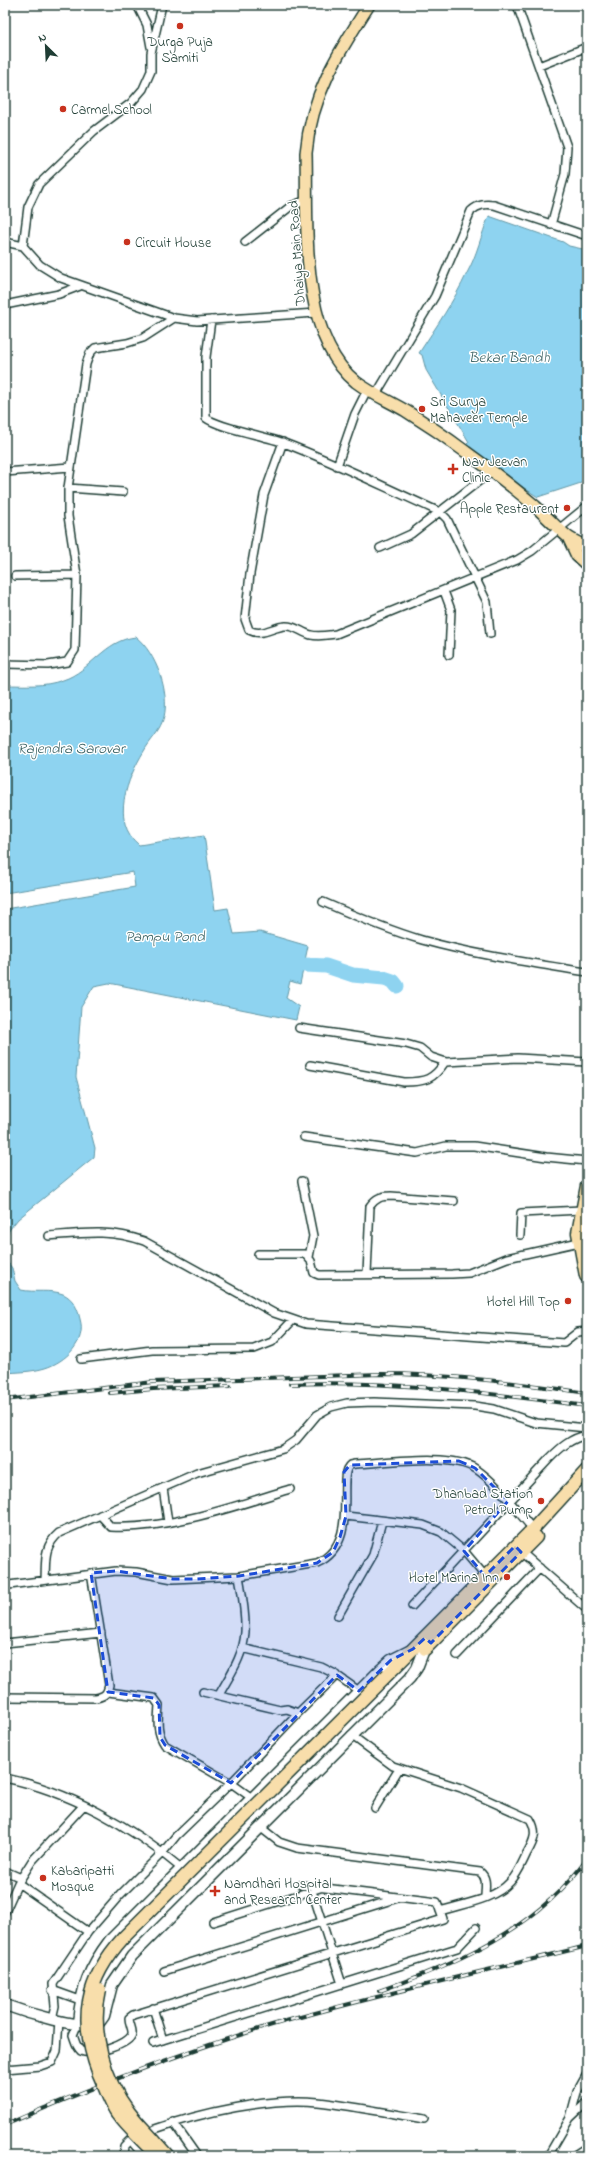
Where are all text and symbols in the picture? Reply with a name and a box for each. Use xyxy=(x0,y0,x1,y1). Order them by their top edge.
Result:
marker: Durga Puja Samiti xyxy=(175,21,185,31)
north arrow xyxy=(26,26,66,66)
text: N xyxy=(36,29,49,47)
place label: Durga Puja Samiti xyxy=(146,32,213,69)
place label: Carmel School xyxy=(71,100,152,121)
marker: Carmel School xyxy=(58,104,68,114)
street label: Dhaiya Main Road xyxy=(283,199,313,307)
place label: Circuit House xyxy=(135,233,212,254)
marker: Circuit House xyxy=(122,237,132,247)
water label: Bekar Bandh xyxy=(468,347,550,369)
place label: Sri Surya Mahaveer Temple xyxy=(430,392,528,429)
marker: Sri Surya Mahaveer Temple xyxy=(417,404,427,414)
place label: Nav Jeevan Clinic xyxy=(462,452,527,489)
marker: Nav Jeevan Clinic xyxy=(447,463,459,475)
place label: Apple Restaurent xyxy=(460,499,559,520)
marker: Apple Restaurent xyxy=(562,503,572,513)
water label: Rajendra Sarovar xyxy=(17,738,127,760)
water label: Pampu Pond xyxy=(125,926,205,948)
place label: Hotel Hill Top xyxy=(487,1292,560,1313)
marker: Hotel Hill Top xyxy=(563,1296,573,1306)
place label: Dhanbad Station Petrol Pump xyxy=(432,1484,533,1521)
marker: Dhanbad Station Petrol Pump xyxy=(536,1496,546,1506)
place label: Hotel Marina Inn xyxy=(409,1568,499,1589)
marker: Hotel Marina Inn xyxy=(502,1572,512,1582)
place label: Kabaripatti Mosque xyxy=(51,1861,114,1898)
marker: Kabaripatti Mosque xyxy=(38,1873,48,1883)
place label: Namdhari Hospital and Research Center xyxy=(224,1874,342,1911)
marker: Namdhari Hospital and Research Center xyxy=(209,1885,221,1897)

